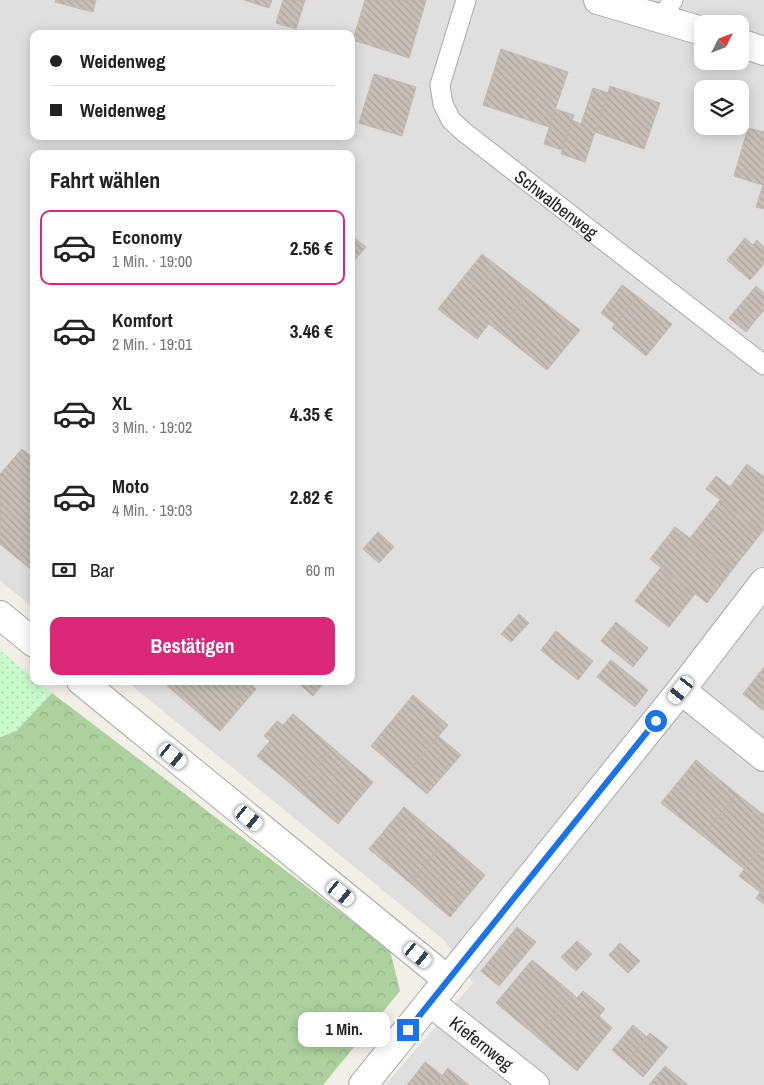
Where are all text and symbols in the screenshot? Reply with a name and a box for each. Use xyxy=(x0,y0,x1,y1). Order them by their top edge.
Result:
north arrow xyxy=(694,15,749,70)
map controls xyxy=(694,15,749,135)
text: Weidenweg xyxy=(80,48,165,74)
button: layers xyxy=(694,80,749,135)
text: Weidenweg xyxy=(80,97,165,123)
street label: Schwalbenweg xyxy=(510,164,604,245)
text: Fahrt wählen xyxy=(50,165,160,195)
text: Economy xyxy=(112,224,182,250)
icon: car xyxy=(52,225,97,270)
text: 2.56 € xyxy=(290,235,333,261)
text: 1 Min. · 19:00 xyxy=(112,250,192,272)
text: Komfort xyxy=(112,307,173,333)
icon: car xyxy=(52,308,97,353)
text: 3.46 € xyxy=(290,318,333,344)
text: 2 Min. · 19:01 xyxy=(112,333,192,355)
text: XL xyxy=(112,390,132,416)
icon: car xyxy=(52,391,97,436)
text: 4.35 € xyxy=(290,401,333,427)
text: 3 Min. · 19:02 xyxy=(112,416,192,438)
text: Moto xyxy=(112,473,149,499)
icon: car xyxy=(52,474,97,519)
text: 2.82 € xyxy=(290,484,333,510)
text: 4 Min. · 19:03 xyxy=(112,499,192,521)
icon: cash xyxy=(50,556,78,584)
text: Bar xyxy=(90,557,114,583)
text: 60 m xyxy=(306,559,335,581)
button: Bestätigen xyxy=(50,617,335,675)
car xyxy=(665,674,696,706)
route start xyxy=(645,710,667,732)
car xyxy=(156,741,189,771)
car xyxy=(232,803,265,833)
car xyxy=(324,878,357,908)
car xyxy=(401,940,434,970)
street label: Kiefernweg xyxy=(445,1010,519,1076)
callout: 1 Min. xyxy=(298,1012,390,1048)
text: 1 Min. xyxy=(325,1018,363,1040)
route end xyxy=(397,1019,419,1041)

